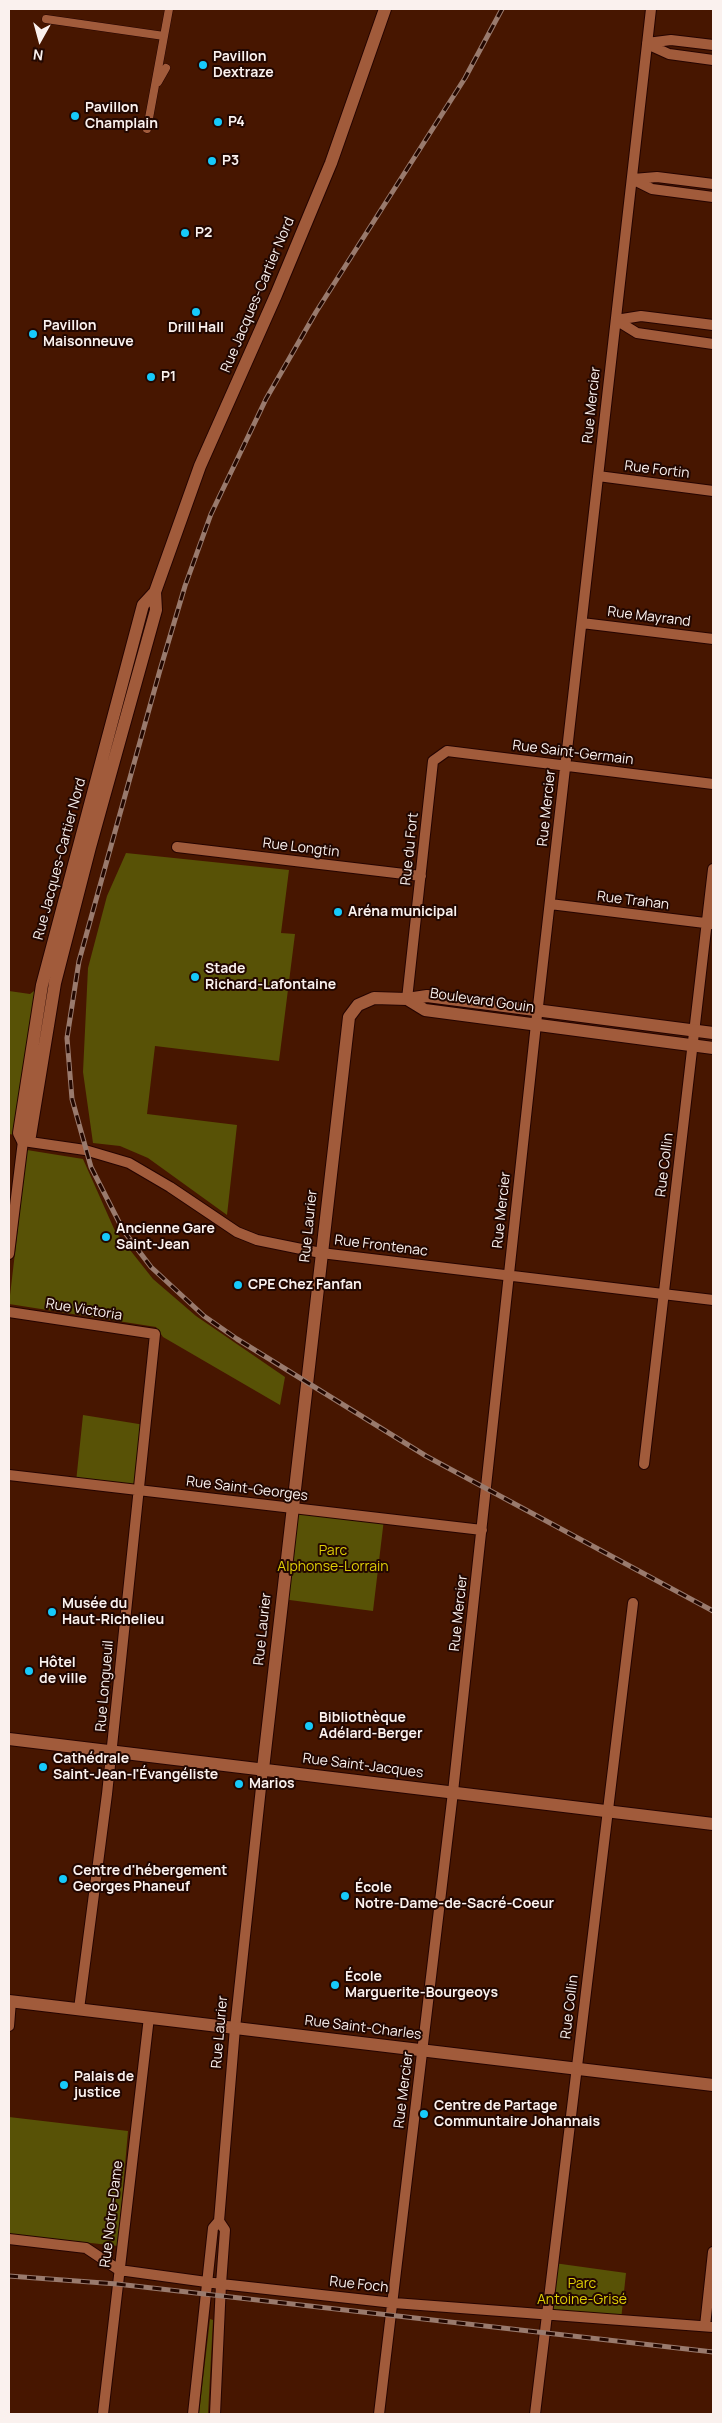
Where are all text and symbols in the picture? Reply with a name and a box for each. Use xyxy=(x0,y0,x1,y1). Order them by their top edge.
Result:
north arrow xyxy=(15,15,65,65)
text: N xyxy=(32,45,44,65)
place label: Pavillon Dextraze xyxy=(213,49,274,82)
marker: Pavillon Dextraze xyxy=(197,59,209,71)
place label: Pavillon Champlain xyxy=(85,100,158,132)
marker: Pavillon Champlain xyxy=(69,110,81,122)
place label: P4 xyxy=(228,114,245,130)
marker: P4 xyxy=(212,116,224,128)
place label: P3 xyxy=(222,153,239,169)
marker: P3 xyxy=(206,155,218,167)
street label: Rue Jacques-Cartier Nord xyxy=(218,215,298,375)
place label: P2 xyxy=(195,225,212,241)
marker: P2 xyxy=(179,227,191,239)
marker: Drill Hall xyxy=(190,306,202,318)
place label: Pavillon Maisonneuve xyxy=(43,318,134,351)
place label: Drill Hall xyxy=(168,320,224,336)
marker: Pavillon Maisonneuve xyxy=(27,328,39,340)
street label: Rue Mercier xyxy=(580,366,604,444)
place label: P1 xyxy=(161,369,176,385)
marker: P1 xyxy=(145,371,157,383)
street label: Rue Fortin xyxy=(623,458,691,482)
street label: Rue Mayrand xyxy=(606,604,692,630)
street label: Rue Saint-Germain xyxy=(511,737,635,769)
street label: Rue Mercier xyxy=(535,769,559,847)
street label: Rue Jacques-Cartier Nord xyxy=(30,776,90,942)
street label: Rue du Fort xyxy=(398,812,422,886)
street label: Rue Longtin xyxy=(262,835,340,861)
street label: Rue Trahan xyxy=(596,888,670,914)
place label: Aréna municipal xyxy=(348,904,457,920)
marker: Aréna municipal xyxy=(332,906,344,918)
place label: Stade Richard-Lafontaine xyxy=(205,961,336,994)
marker: Stade Richard-Lafontaine xyxy=(189,971,201,983)
street label: Boulevard Gouin xyxy=(429,985,535,1017)
street label: Rue Collin xyxy=(653,1132,677,1198)
street label: Rue Mercier xyxy=(490,1171,514,1249)
street label: Rue Laurier xyxy=(297,1189,321,1263)
place label: Ancienne Gare Saint-Jean xyxy=(116,1221,215,1254)
marker: Ancienne Gare Saint-Jean xyxy=(100,1231,112,1243)
street label: Rue Frontenac xyxy=(333,1232,429,1260)
place label: CPE Chez Fanfan xyxy=(248,1277,362,1293)
marker: CPE Chez Fanfan xyxy=(232,1279,244,1291)
street label: Rue Victoria xyxy=(45,1296,123,1324)
street label: Rue Saint-Georges xyxy=(185,1473,309,1505)
park label: Parc Alphonse-Lorrain xyxy=(277,1543,389,1575)
street label: Rue Mercier xyxy=(447,1574,471,1652)
street label: Rue Laurier xyxy=(251,1592,275,1666)
place label: Musée du Haut-Richelieu xyxy=(62,1596,164,1628)
marker: Musée du Haut-Richelieu xyxy=(46,1606,58,1618)
street label: Rue Longueuil xyxy=(93,1640,117,1732)
place label: Hôtel de ville xyxy=(39,1655,87,1688)
marker: Hôtel de ville xyxy=(23,1665,35,1677)
place label: Bibliothèque Adélard-Berger xyxy=(319,1710,423,1742)
marker: Bibliothèque Adélard-Berger xyxy=(303,1720,315,1732)
street label: Rue Saint-Jacques xyxy=(302,1750,424,1782)
place label: Cathédrale Saint-Jean-l'Évangéliste xyxy=(53,1751,218,1784)
marker: Cathédrale Saint-Jean-l'Évangéliste xyxy=(37,1761,49,1773)
place label: Marios xyxy=(249,1776,295,1792)
marker: Marios xyxy=(233,1778,245,1790)
place label: Centre d'hébergement Georges Phaneuf xyxy=(73,1863,227,1895)
marker: Centre d'hébergement Georges Phaneuf xyxy=(57,1873,69,1885)
place label: École Notre-Dame-de-Sacré-Coeur xyxy=(355,1880,554,1912)
marker: École Notre-Dame-de-Sacré-Coeur xyxy=(339,1890,351,1902)
place label: École Marguerite-Bourgeoys xyxy=(345,1969,498,2001)
street label: Rue Collin xyxy=(558,1974,582,2040)
marker: École Marguerite-Bourgeoys xyxy=(329,1979,341,1991)
street label: Rue Laurier xyxy=(208,1995,232,2069)
street label: Rue Saint-Charles xyxy=(304,2012,422,2044)
street label: Rue Mercier xyxy=(391,2051,417,2129)
place label: Palais de justice xyxy=(74,2069,134,2102)
marker: Palais de justice xyxy=(58,2079,70,2091)
place label: Centre de Partage Communtaire Johannais xyxy=(434,2098,600,2130)
marker: Centre de Partage Communtaire Johannais xyxy=(418,2108,430,2120)
street label: Rue Notre-Dame xyxy=(97,2160,127,2268)
street label: Rue Foch xyxy=(329,2274,389,2296)
park label: Parc Antoine-Grisé xyxy=(537,2276,627,2308)

